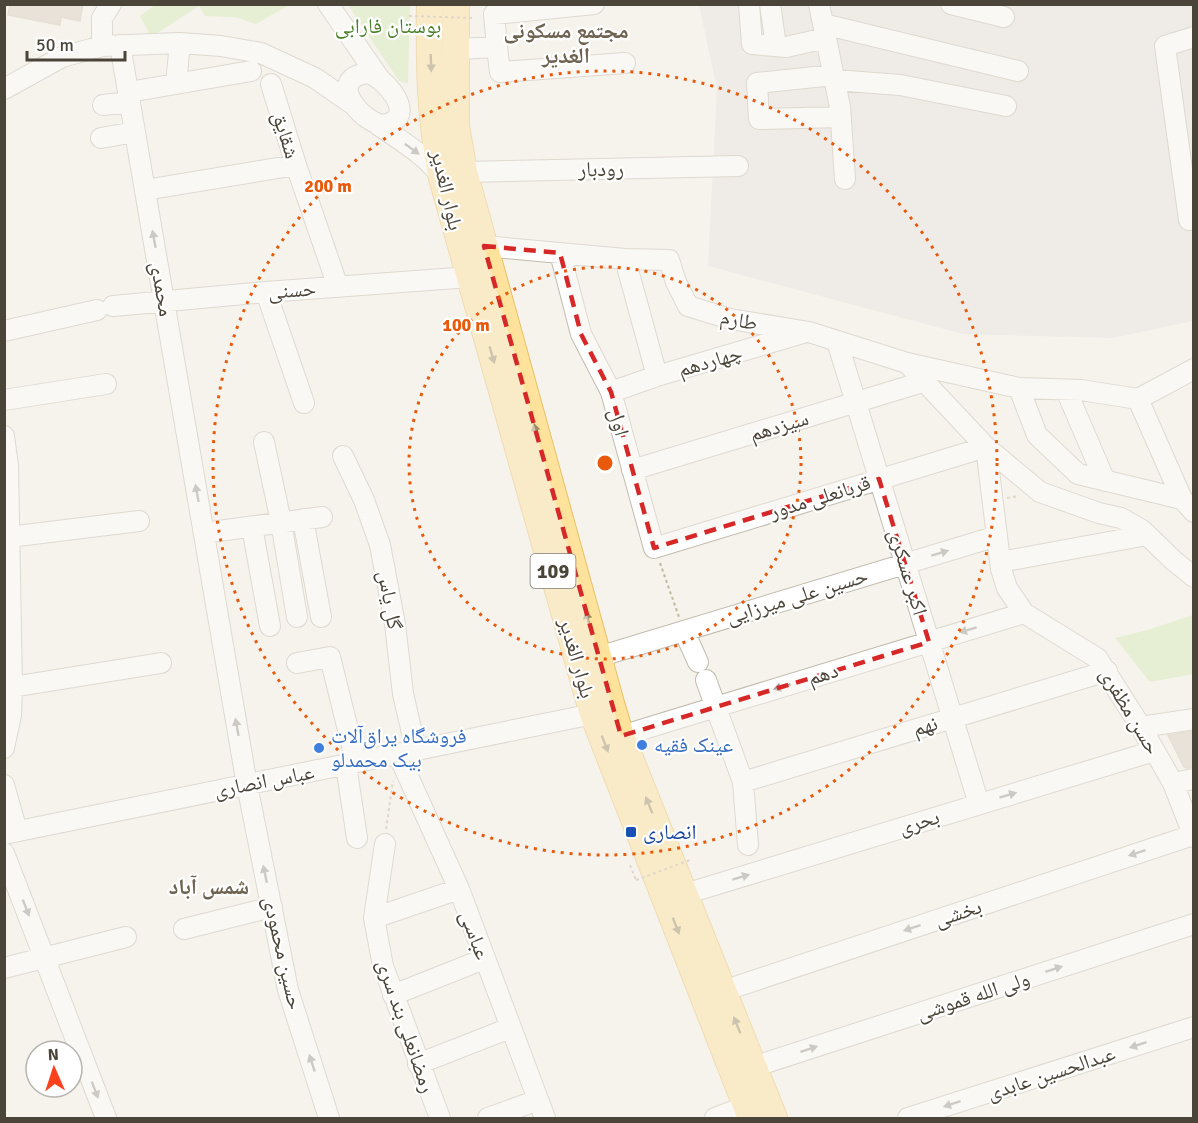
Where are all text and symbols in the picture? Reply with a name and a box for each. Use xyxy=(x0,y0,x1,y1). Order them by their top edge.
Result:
park label: بوستان فارابی xyxy=(335,13,441,39)
district label: مجتمع مسکونی الغدیر xyxy=(503,17,629,69)
scale bar xyxy=(27,24,124,62)
text: 50 m xyxy=(36,34,74,56)
one-way arrow xyxy=(426,53,435,72)
street label: شقایق xyxy=(267,108,305,162)
one-way arrow xyxy=(403,143,419,155)
street label: بلوار الغدیر xyxy=(425,146,469,233)
street label: رودبار xyxy=(577,156,624,182)
text: 200 m xyxy=(304,175,352,197)
one-way arrow xyxy=(149,230,158,249)
street label: محمدی xyxy=(144,260,180,318)
street label: حسنی xyxy=(267,275,317,305)
street label: طارم xyxy=(718,304,760,337)
text: 100 m xyxy=(442,314,490,336)
street label: چهاردهم xyxy=(675,340,745,383)
one-way arrow xyxy=(488,346,497,364)
street label: اول xyxy=(603,405,635,439)
street label: سیزدهم xyxy=(746,405,812,448)
one-way arrow xyxy=(530,423,540,441)
centre of rings xyxy=(595,453,615,473)
street label: قربانعلی مدور xyxy=(765,469,874,525)
one-way arrow xyxy=(192,484,201,503)
street label: اکبر عسکری xyxy=(883,526,933,618)
one-way arrow xyxy=(931,548,949,557)
road number: 109 xyxy=(530,554,576,588)
street label: حسین علی میرزایی xyxy=(723,562,871,630)
street label: گل یاس xyxy=(372,568,408,632)
one-way arrow xyxy=(583,611,592,629)
street label: بلوار الغدیر xyxy=(553,614,601,701)
one-way arrow xyxy=(959,626,977,635)
street label: دهم xyxy=(805,657,842,692)
street label: حسن مظفری xyxy=(1094,663,1166,759)
one-way arrow xyxy=(772,683,790,692)
street label: نهم xyxy=(909,710,941,743)
one-way arrow xyxy=(232,717,241,736)
place label: فروشگاه یراق‌آلات بیک محمدلو xyxy=(331,723,466,773)
place label: عینک فقیه xyxy=(654,732,734,758)
one-way arrow xyxy=(601,735,610,753)
marker: عینک فقیه xyxy=(635,738,649,752)
marker: فروشگاه یراق‌آلات بیک محمدلو xyxy=(312,741,326,755)
street label: عباس انصاری xyxy=(212,758,317,803)
one-way arrow xyxy=(999,790,1017,799)
one-way arrow xyxy=(644,796,653,814)
street label: بحری xyxy=(895,804,943,840)
place label: انصاری xyxy=(643,819,697,845)
marker: انصاری xyxy=(624,825,638,839)
one-way arrow xyxy=(1128,849,1146,858)
one-way arrow xyxy=(260,864,269,883)
one-way arrow xyxy=(732,871,750,881)
district label: شمس آباد xyxy=(169,873,249,900)
street label: بخشی xyxy=(931,893,985,933)
street label: حسین محمودی xyxy=(257,894,309,1012)
one-way arrow xyxy=(22,899,31,917)
street label: عباسی xyxy=(454,907,496,963)
one-way arrow xyxy=(671,917,681,935)
one-way arrow xyxy=(903,923,921,933)
street label: رمضانعلی بند سری xyxy=(371,956,441,1096)
one-way arrow xyxy=(1045,964,1063,973)
street label: ولی الله قموشی xyxy=(913,965,1033,1027)
one-way arrow xyxy=(732,1016,741,1034)
north arrow xyxy=(24,1039,84,1099)
street label: عبدالحسین عابدی xyxy=(984,1040,1119,1106)
one-way arrow xyxy=(1129,1041,1147,1050)
one-way arrow xyxy=(800,1044,818,1053)
text: N xyxy=(47,1045,59,1065)
one-way arrow xyxy=(306,1054,316,1072)
one-way arrow xyxy=(91,1081,100,1099)
one-way arrow xyxy=(943,1100,961,1110)

